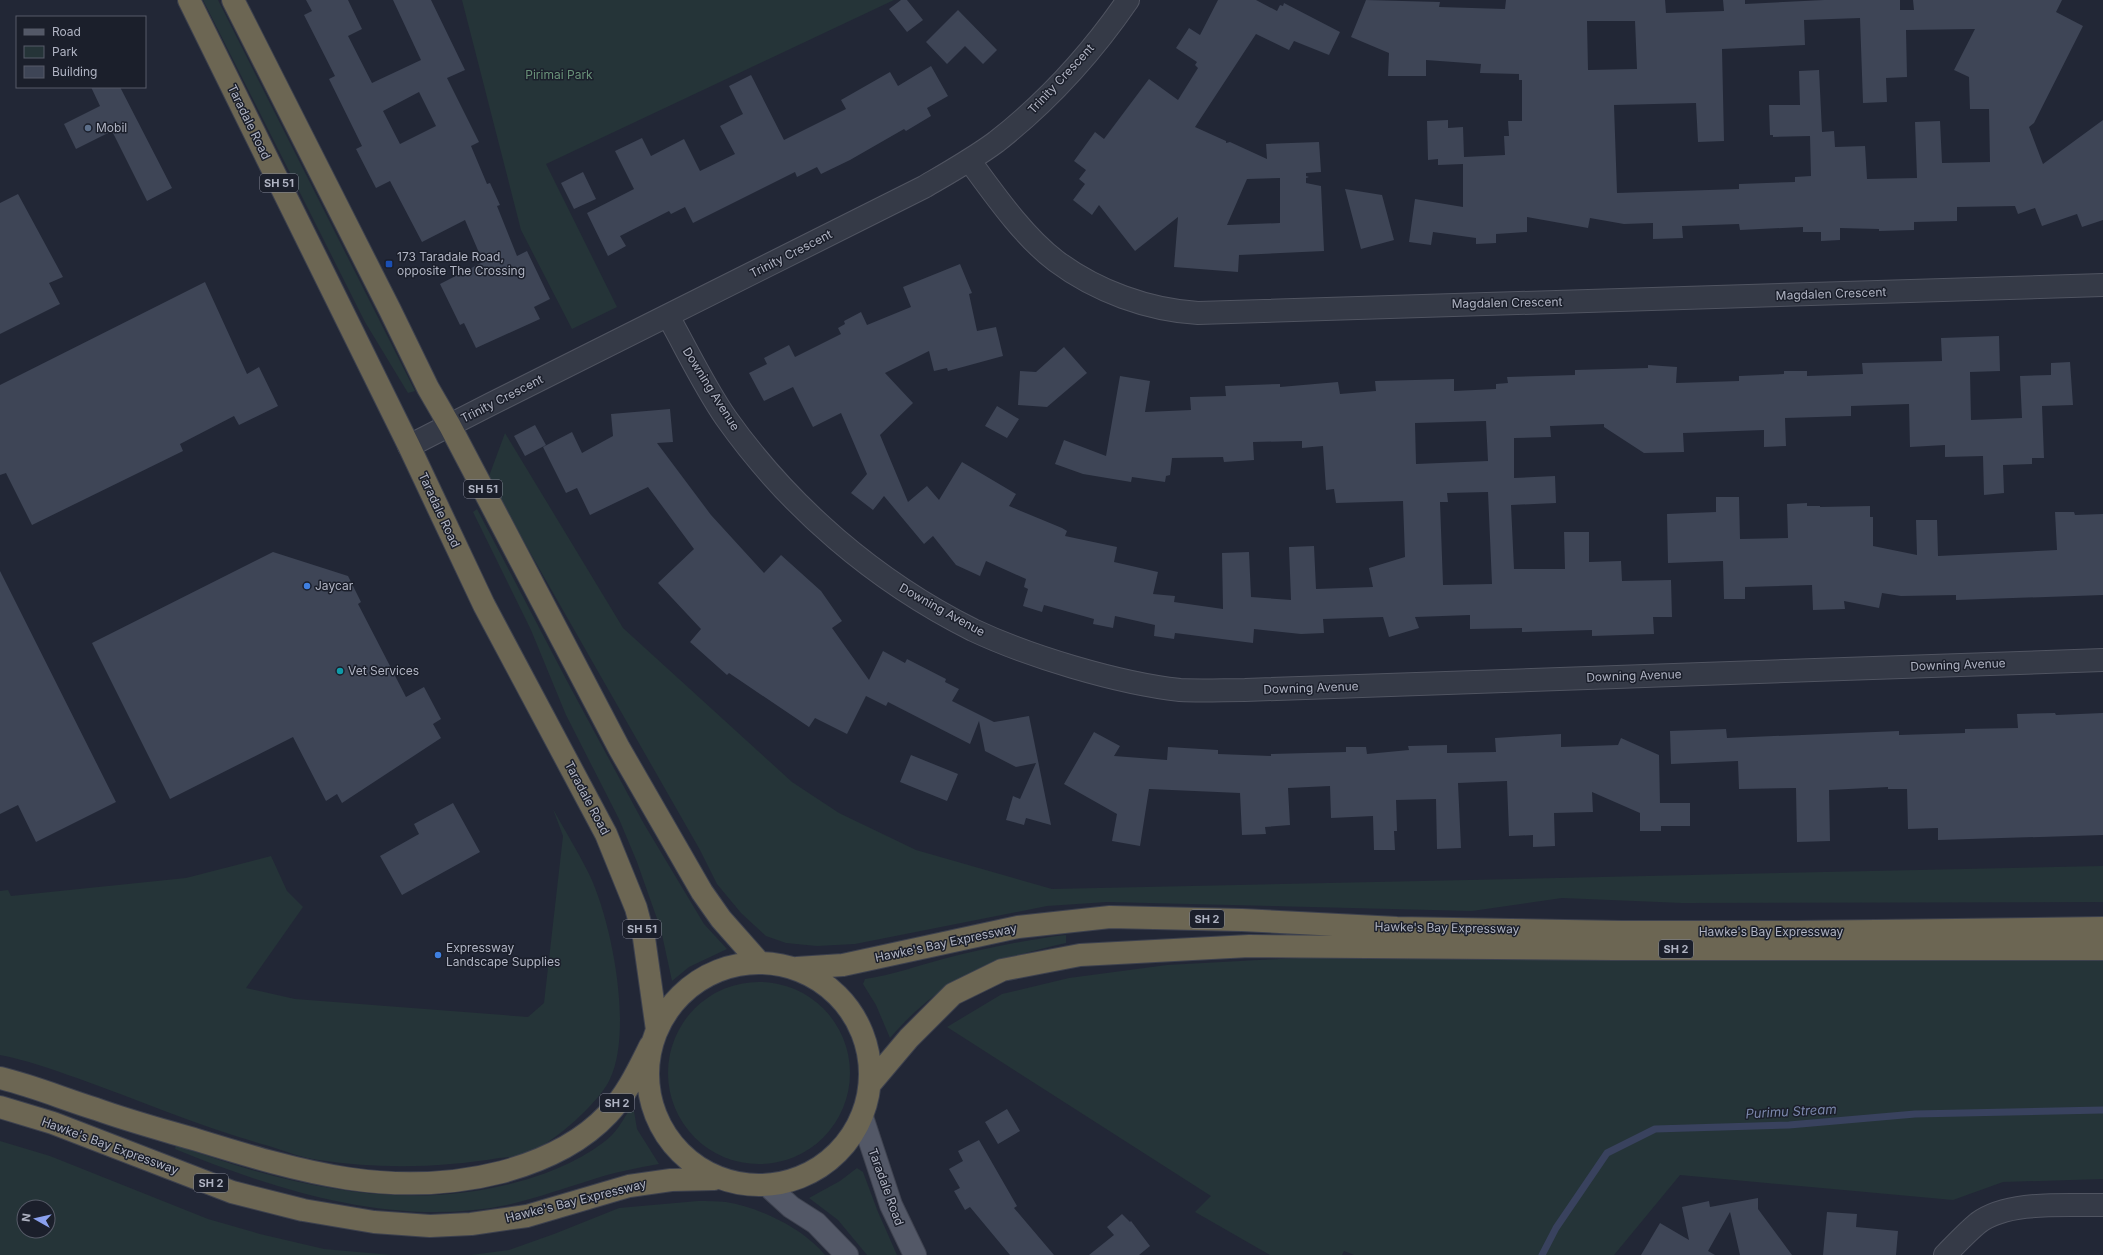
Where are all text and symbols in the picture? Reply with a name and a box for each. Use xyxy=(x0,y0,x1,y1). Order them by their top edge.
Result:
legend xyxy=(16,16,146,88)
text: Road xyxy=(52,24,81,39)
street label: Trinity Crescent xyxy=(1024,40,1097,117)
text: Park xyxy=(52,44,78,59)
text: Building xyxy=(52,64,97,79)
park label: Pirimai Park xyxy=(525,67,593,82)
street label: Taradale Road xyxy=(225,82,274,162)
place label: Mobil xyxy=(96,120,127,135)
marker: Mobil xyxy=(83,123,93,133)
road number: SH 51 xyxy=(260,174,298,192)
street label: Trinity Crescent xyxy=(747,226,834,281)
place label: 173 Taradale Road, opposite The Crossing xyxy=(397,249,525,278)
marker: 173 Taradale Road, opposite The Crossing xyxy=(384,259,394,269)
street label: Magdalen Crescent xyxy=(1775,284,1887,303)
street label: Magdalen Crescent xyxy=(1452,294,1563,311)
street label: Downing Avenue xyxy=(680,344,743,433)
street label: Trinity Crescent xyxy=(458,371,545,426)
street label: Taradale Road xyxy=(416,470,463,550)
road number: SH 51 xyxy=(464,480,502,498)
place label: Jaycar xyxy=(315,578,354,593)
street label: Downing Avenue xyxy=(897,580,988,639)
marker: Jaycar xyxy=(302,581,312,591)
street label: Downing Avenue xyxy=(1910,655,2006,674)
place label: Vet Services xyxy=(348,663,419,678)
marker: Vet Services xyxy=(335,666,345,676)
street label: Downing Avenue xyxy=(1586,666,1682,685)
street label: Downing Avenue xyxy=(1263,678,1359,697)
street label: Taradale Road xyxy=(562,758,613,837)
road number: SH 2 xyxy=(1190,910,1224,928)
street label: Hawke's Bay Expressway xyxy=(1375,919,1520,936)
road number: SH 51 xyxy=(623,920,661,938)
street label: Hawke's Bay Expressway xyxy=(874,920,1018,965)
street label: Hawke's Bay Expressway xyxy=(1699,924,1844,939)
place label: Expressway Landscape Supplies xyxy=(446,940,560,969)
road number: SH 2 xyxy=(1659,940,1693,958)
marker: Expressway Landscape Supplies xyxy=(433,950,443,960)
road number: SH 2 xyxy=(600,1094,634,1112)
water label: Purimu Stream xyxy=(1745,1101,1837,1121)
street label: Hawke's Bay Expressway xyxy=(40,1114,181,1177)
street label: Taradale Road xyxy=(866,1146,907,1228)
road number: SH 2 xyxy=(194,1174,228,1192)
street label: Hawke's Bay Expressway xyxy=(504,1176,648,1225)
north arrow xyxy=(16,1199,56,1239)
text: N xyxy=(19,1212,34,1223)

